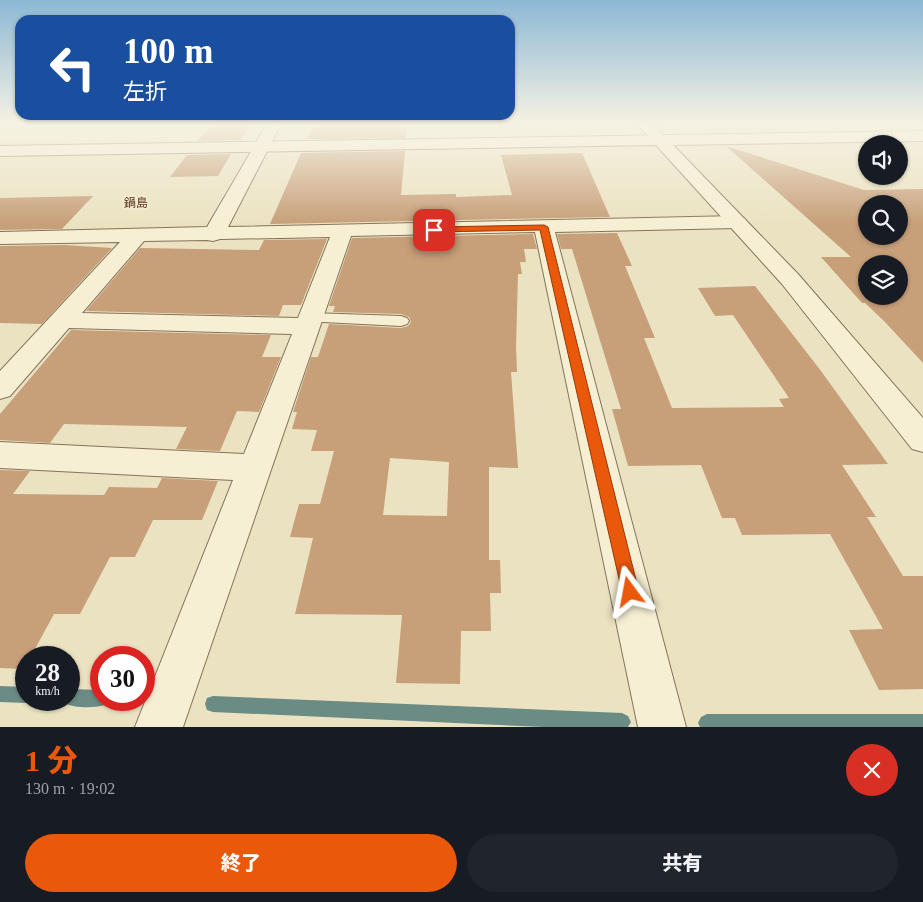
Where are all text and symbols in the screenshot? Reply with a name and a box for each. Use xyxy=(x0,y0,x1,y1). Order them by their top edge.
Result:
text: 100 m xyxy=(123,32,213,71)
icon: left xyxy=(40,35,105,100)
text: 左折 xyxy=(123,79,167,104)
map controls xyxy=(858,135,908,305)
button: sound xyxy=(858,135,908,185)
button: search xyxy=(858,195,908,245)
district label: 鍋島 xyxy=(124,196,148,210)
pin xyxy=(413,209,455,251)
icon: arrive xyxy=(420,216,448,244)
button: layers xyxy=(858,255,908,305)
position arrow xyxy=(603,565,655,617)
speed limit sign: 30 xyxy=(90,646,155,711)
text: 28 xyxy=(35,659,60,686)
text: km/h xyxy=(35,684,60,698)
text: 1 分 xyxy=(25,744,78,777)
button: close xyxy=(846,744,898,796)
text: 130 m · 19:02 xyxy=(25,780,115,797)
button: 終了 xyxy=(25,834,457,892)
button: 共有 xyxy=(467,834,898,892)

